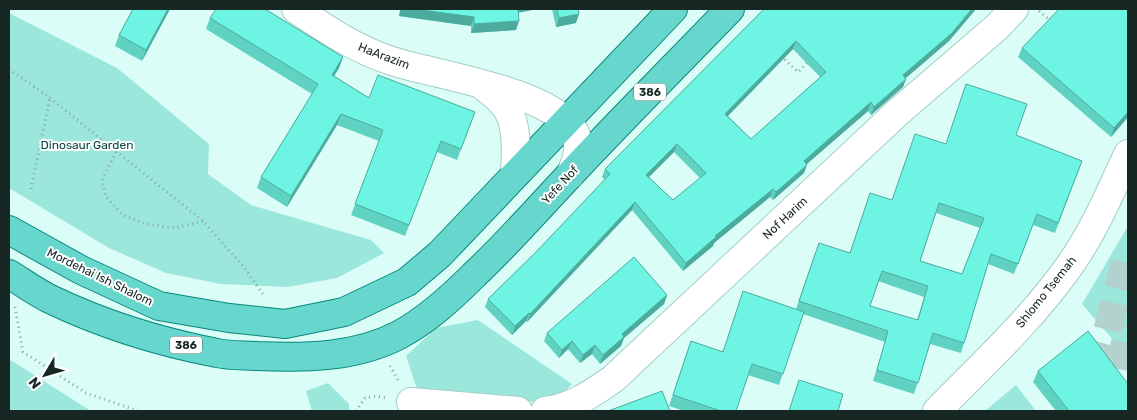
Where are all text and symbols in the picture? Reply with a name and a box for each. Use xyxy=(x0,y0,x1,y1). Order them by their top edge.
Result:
street label: HaArazim xyxy=(356,40,412,72)
road number: 386 xyxy=(634,84,666,100)
park label: Dinosaur Garden xyxy=(41,138,133,152)
street label: Yefe Nof xyxy=(539,163,582,207)
street label: Nof Harim xyxy=(760,194,810,242)
street label: Mordehai Ish Shalom xyxy=(45,245,155,309)
street label: Shlomo Tsemah xyxy=(1013,253,1079,331)
road number: 386 xyxy=(170,336,202,354)
north arrow xyxy=(20,350,70,400)
text: N xyxy=(25,373,45,392)

